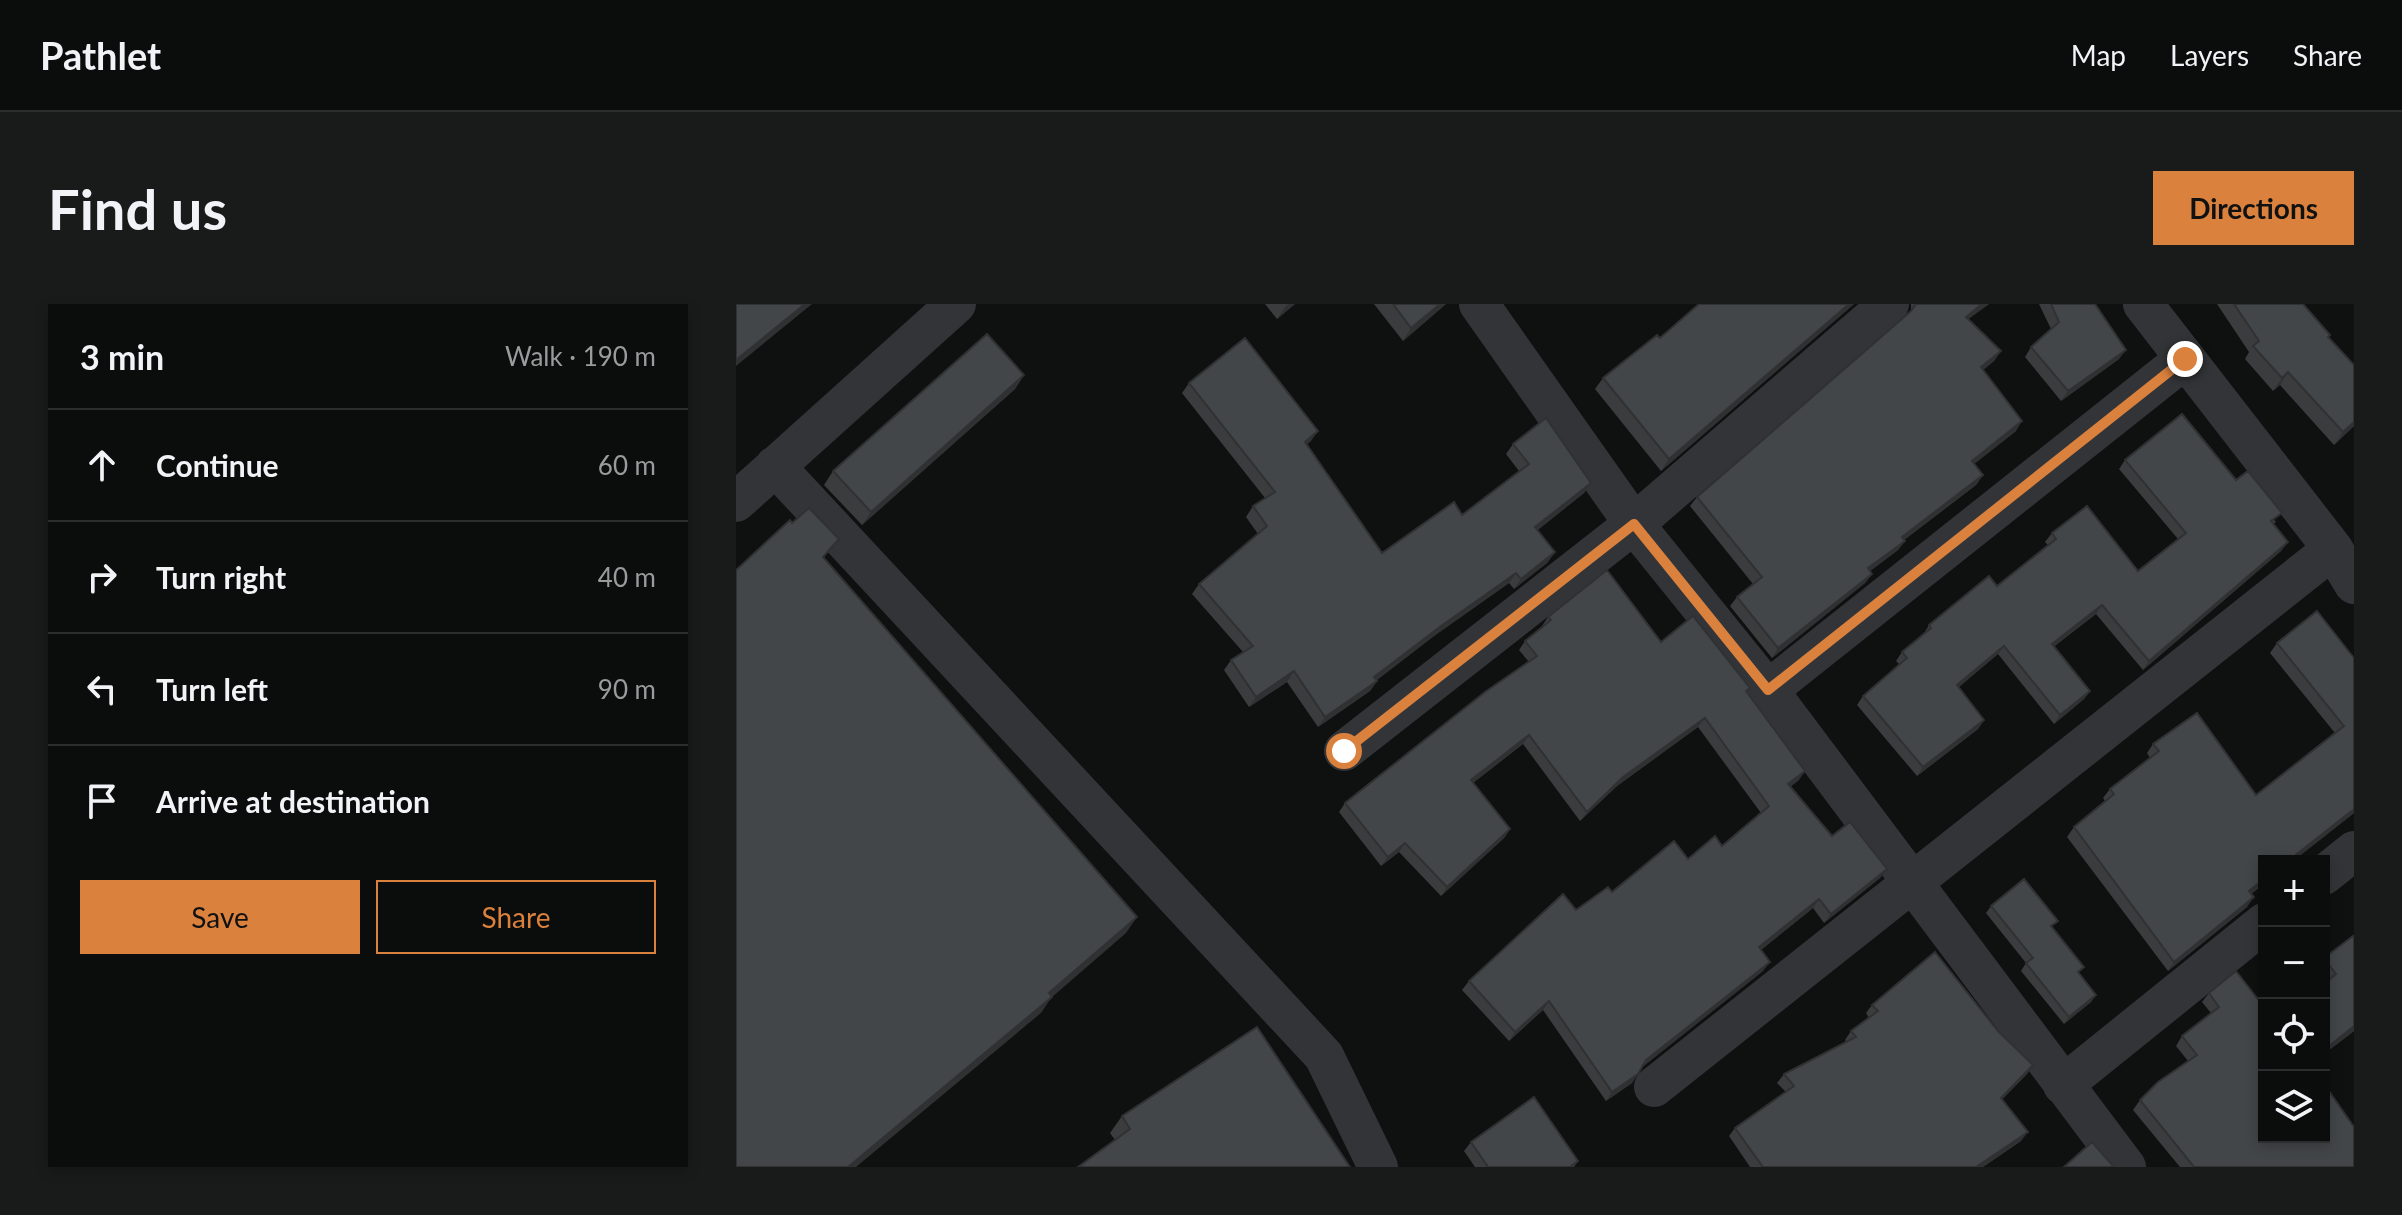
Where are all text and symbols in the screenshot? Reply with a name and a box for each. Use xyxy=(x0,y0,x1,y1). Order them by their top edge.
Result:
text: Pathlet xyxy=(40,32,161,78)
text: Map xyxy=(2071,38,2126,72)
text: Layers xyxy=(2170,38,2249,72)
text: Share xyxy=(2293,38,2362,72)
button: Directions xyxy=(2153,171,2354,245)
text: Find us xyxy=(48,175,227,242)
text: 3 min xyxy=(80,336,164,377)
text: Walk · 190 m xyxy=(505,340,656,372)
route end xyxy=(2167,341,2203,377)
icon: ahead xyxy=(80,443,124,487)
text: Continue xyxy=(156,447,279,483)
text: 60 m xyxy=(598,449,656,481)
icon: right xyxy=(80,555,124,599)
text: Turn right xyxy=(156,559,286,595)
text: 40 m xyxy=(598,561,656,593)
icon: left xyxy=(80,667,124,711)
text: Turn left xyxy=(156,671,268,707)
text: 90 m xyxy=(598,673,656,705)
route start xyxy=(1326,733,1362,769)
icon: arrive xyxy=(80,779,124,823)
text: Arrive at destination xyxy=(156,783,430,819)
map controls xyxy=(2258,855,2330,1143)
button: + xyxy=(2258,855,2330,927)
button: Save xyxy=(80,880,360,954)
button: Share xyxy=(376,880,656,954)
button: − xyxy=(2258,927,2330,999)
button: locate xyxy=(2258,999,2330,1071)
button: layers xyxy=(2258,1071,2330,1143)

